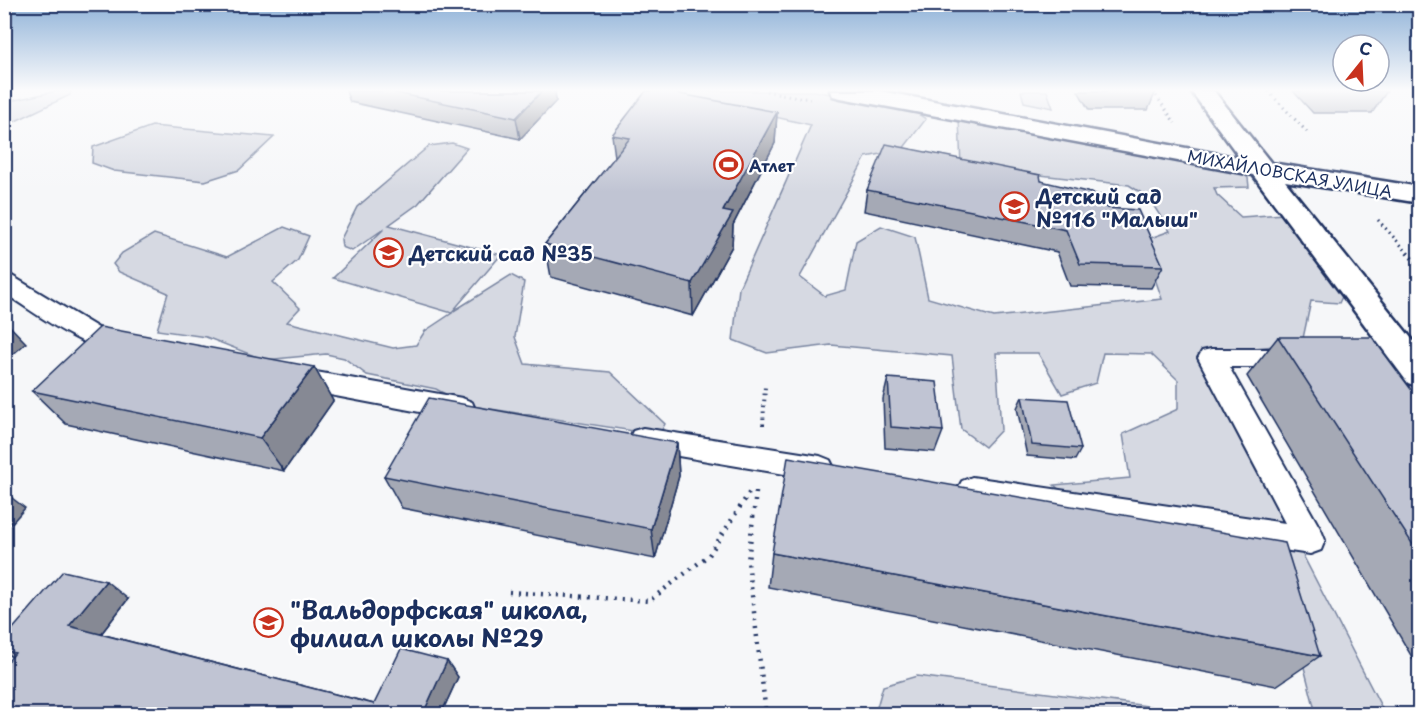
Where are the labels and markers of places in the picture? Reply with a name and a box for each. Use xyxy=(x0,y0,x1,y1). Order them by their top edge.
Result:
sports icon: Атлет xyxy=(712,149,744,181)
place label: Атлет xyxy=(749,153,795,177)
place label: Детский сад №116 "Малыш" xyxy=(1035,181,1198,234)
school or university icon: Детский сад №116 "Малыш" xyxy=(999,191,1031,223)
school or university icon: Детский сад №35 xyxy=(372,237,404,269)
place label: Детский сад №35 xyxy=(408,238,593,268)
place label: "Вальдорфская" школа, филиал школы №29 xyxy=(290,591,588,655)
school or university icon: "Вальдорфская" школа, филиал школы №29 xyxy=(253,607,285,639)

